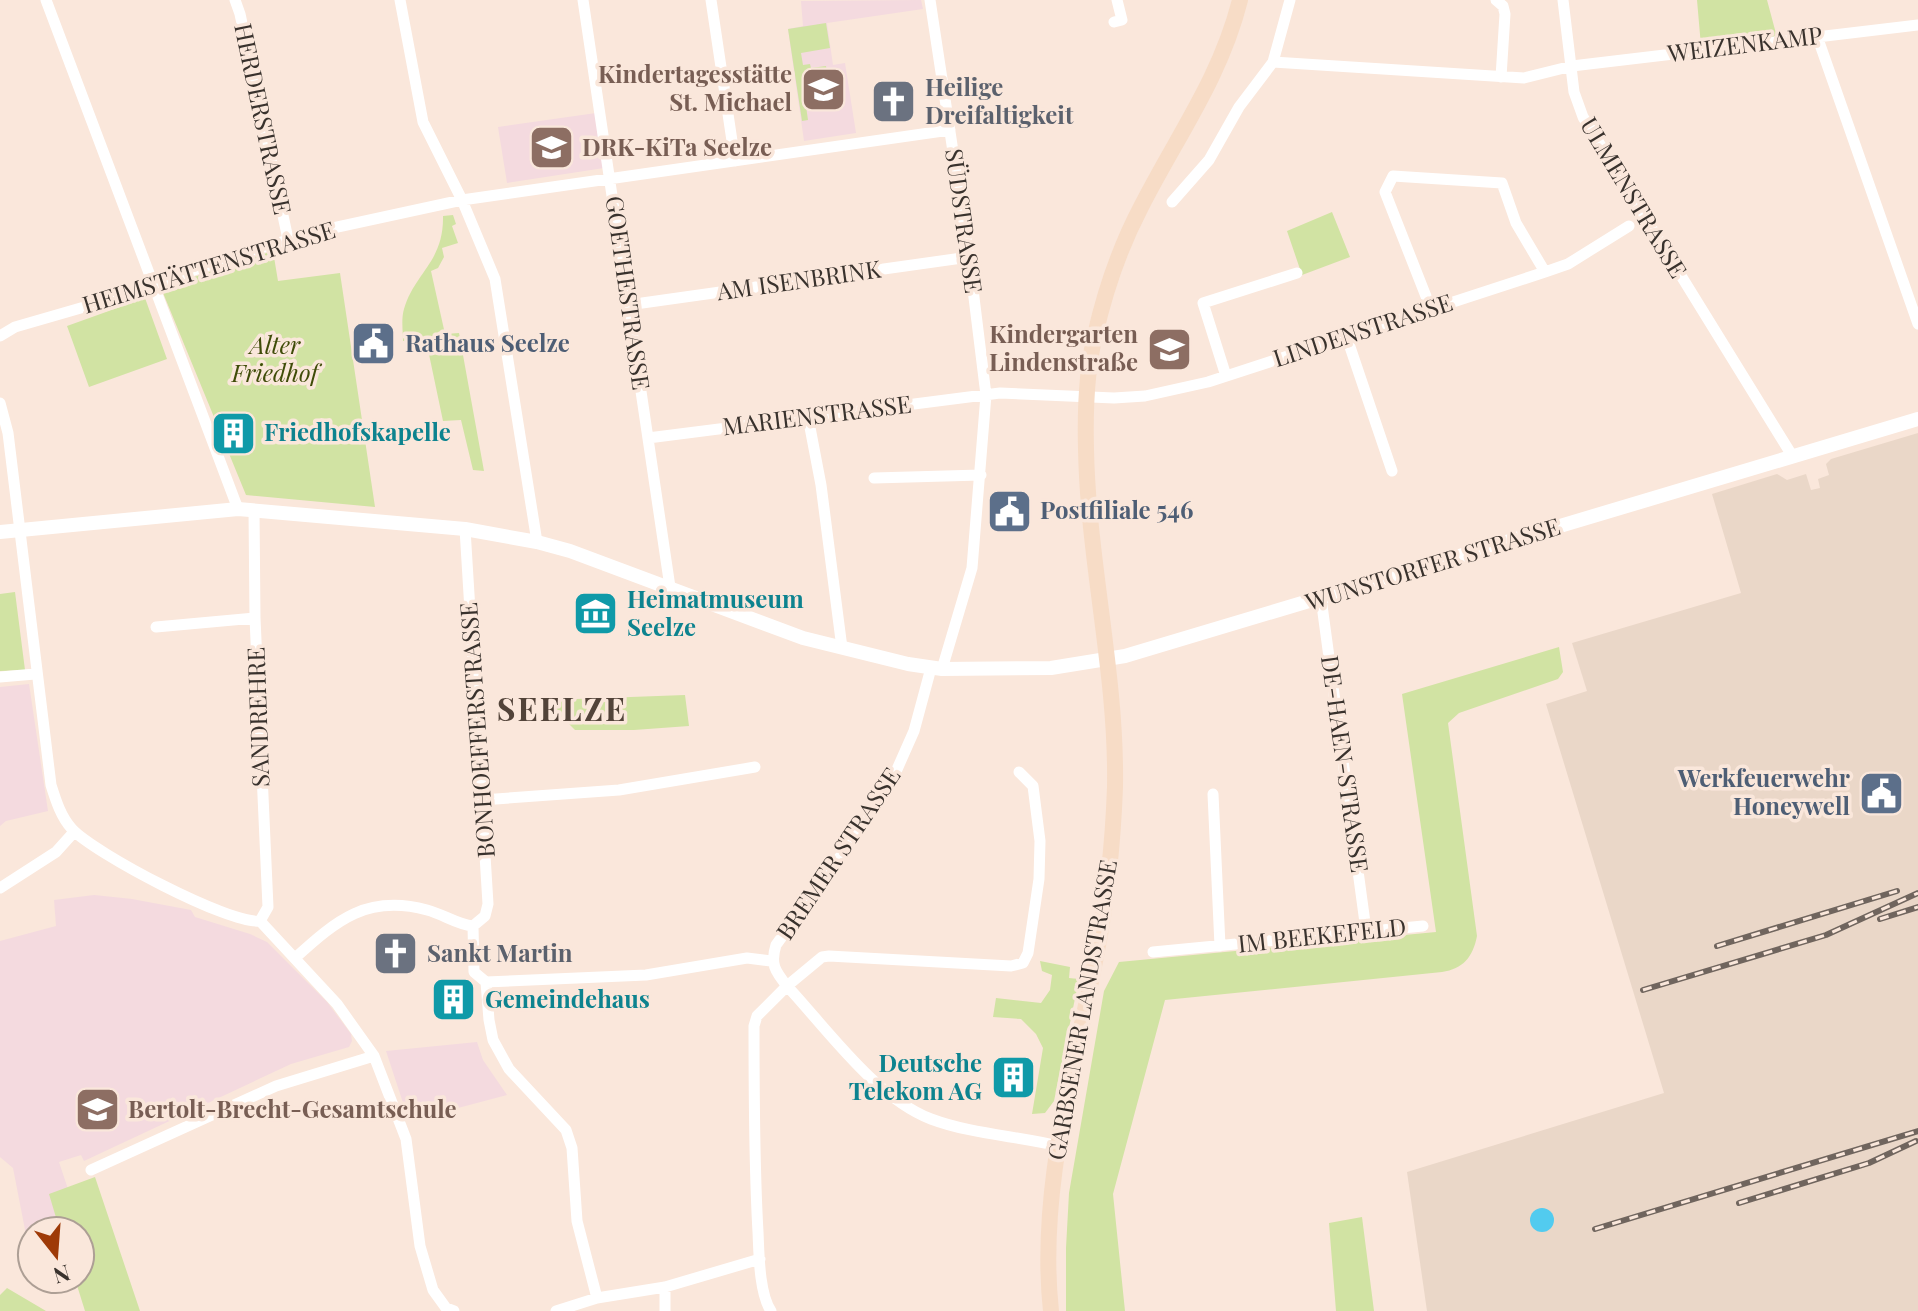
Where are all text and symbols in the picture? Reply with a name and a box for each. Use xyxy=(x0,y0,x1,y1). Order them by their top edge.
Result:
street label: WEIZENKAMP xyxy=(1665,18,1824,68)
street label: HERDERSTRASSE xyxy=(228,20,300,217)
place label: Kindertagesstätte St. Michael xyxy=(598,57,793,117)
school or university icon: Kindertagesstätte St. Michael xyxy=(799,65,847,113)
place label: Heilige Dreifaltigkeit xyxy=(925,70,1074,130)
church icon: Heilige Dreifaltigkeit xyxy=(870,78,918,126)
street label: ULMENSTRASSE xyxy=(1574,111,1695,283)
school or university icon: DRK-KiTa Seelze xyxy=(527,124,575,172)
place label: DRK-KiTa Seelze xyxy=(582,130,772,162)
street label: SÜDSTRASSE xyxy=(939,146,991,295)
street label: GOETHESTRASSE xyxy=(600,194,658,392)
street label: HEIMSTÄTTENSTRASSE xyxy=(78,212,339,320)
street label: AM ISENBRINK xyxy=(714,252,883,307)
street label: LINDENSTRASSE xyxy=(1269,285,1456,373)
place label: Kindergarten Lindenstraße xyxy=(989,317,1138,377)
public building icon: Rathaus Seelze xyxy=(350,320,398,368)
school or university icon: Kindergarten Lindenstraße xyxy=(1145,325,1193,373)
place label: Rathaus Seelze xyxy=(405,326,570,358)
park label: Alter Friedhof xyxy=(231,328,323,388)
street label: MARIENSTRASSE xyxy=(721,387,913,441)
building icon: Friedhofskapelle xyxy=(209,409,257,457)
place label: Friedhofskapelle xyxy=(264,415,451,447)
public building icon: Postfiliale 546 xyxy=(985,487,1033,535)
place label: Postfiliale 546 xyxy=(1040,493,1193,525)
street label: WUNSTORFER STRASSE xyxy=(1300,509,1564,617)
place label: Heimatmuseum Seelze xyxy=(627,582,804,642)
museum icon: Heimatmuseum Seelze xyxy=(572,590,620,638)
street label: BONHOEFFERSTRASSE xyxy=(451,601,501,859)
street label: SANDREHRE xyxy=(239,647,275,788)
street label: DE-HAEN-STRASSE xyxy=(1315,653,1377,874)
district label: SEELZE xyxy=(497,686,627,729)
street label: BREMER STRASSE xyxy=(768,761,907,945)
place label: Werkfeuerwehr Honeywell xyxy=(1677,761,1851,821)
public building icon: Werkfeuerwehr Honeywell xyxy=(1857,769,1905,817)
street label: GARBSENER LANDSTRASSE xyxy=(1039,857,1123,1162)
street label: IM BEEKEFELD xyxy=(1236,909,1408,959)
church icon: Sankt Martin xyxy=(372,930,420,978)
place label: Sankt Martin xyxy=(427,936,573,968)
building icon: Gemeindehaus xyxy=(430,976,478,1024)
place label: Gemeindehaus xyxy=(485,982,650,1014)
place label: Deutsche Telekom AG xyxy=(849,1046,982,1106)
building icon: Deutsche Telekom AG xyxy=(989,1054,1037,1102)
school or university icon: Bertolt-Brecht-Gesamtschule xyxy=(73,1086,121,1134)
place label: Bertolt-Brecht-Gesamtschule xyxy=(128,1092,457,1124)
north arrow xyxy=(16,1215,96,1295)
text: N xyxy=(50,1258,74,1292)

